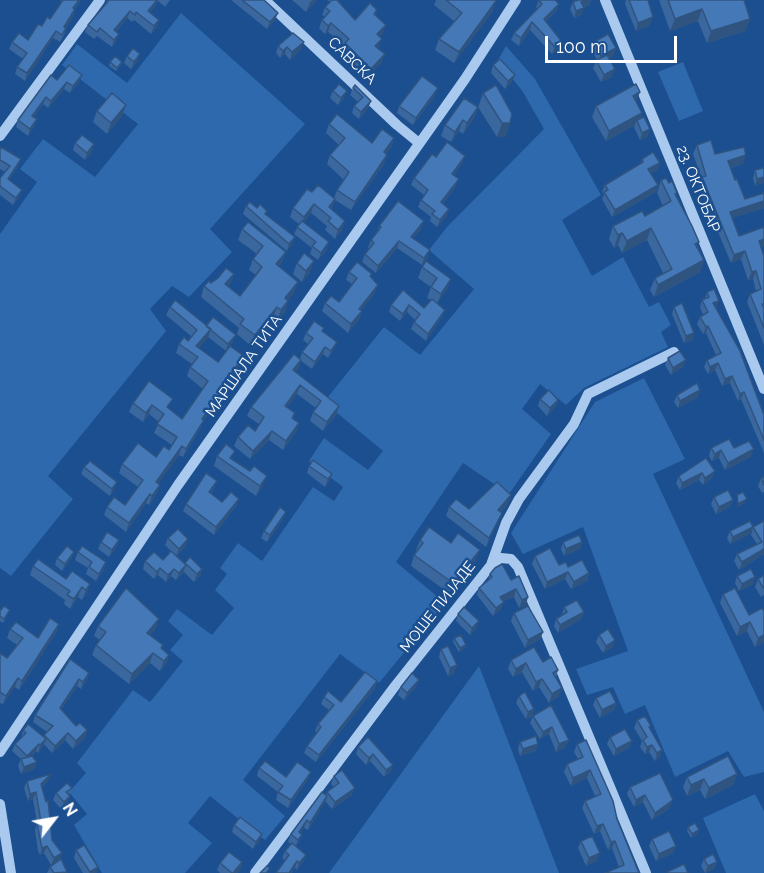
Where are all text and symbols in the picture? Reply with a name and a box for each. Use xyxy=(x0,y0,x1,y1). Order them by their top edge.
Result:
scale bar xyxy=(548,24,680,62)
street label: САВСКА xyxy=(324,34,380,88)
text: 100 m xyxy=(556,36,607,57)
street label: 23. ОКТОБАР xyxy=(672,143,724,235)
street label: МАРШАЛА ТИТА xyxy=(202,311,286,421)
street label: МОШЕ ПИЈАДЕ xyxy=(397,558,479,656)
north arrow xyxy=(24,789,84,849)
text: N xyxy=(59,799,81,820)

